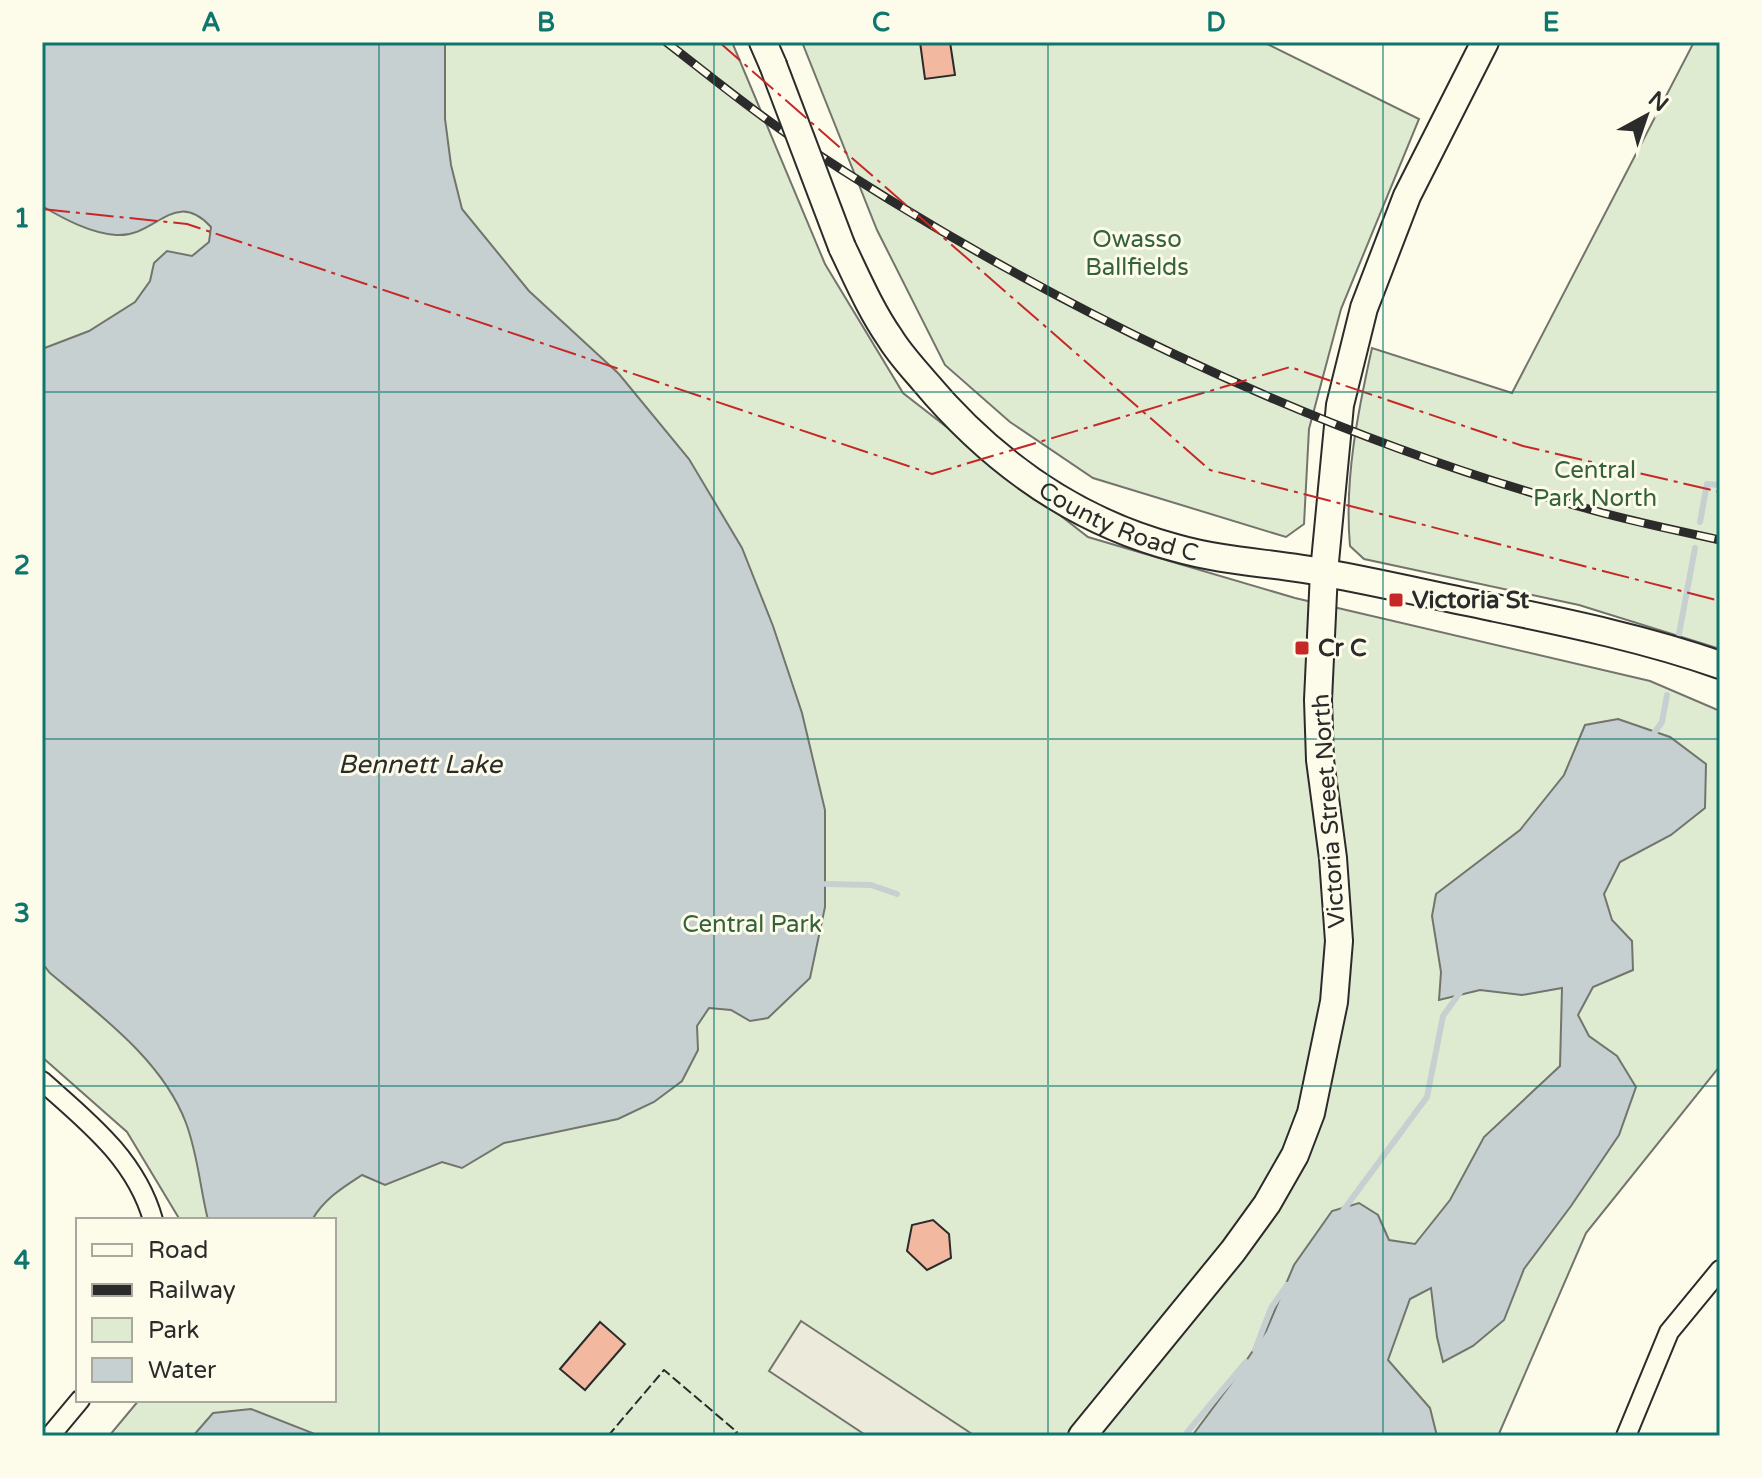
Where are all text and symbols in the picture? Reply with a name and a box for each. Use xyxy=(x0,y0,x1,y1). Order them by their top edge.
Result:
text: A xyxy=(201,7,221,38)
text: B xyxy=(537,7,555,38)
text: C xyxy=(872,7,890,38)
text: D xyxy=(1206,7,1226,38)
text: E xyxy=(1543,7,1559,38)
north arrow xyxy=(1606,76,1686,156)
text: N xyxy=(1643,86,1673,117)
text: 1 xyxy=(14,203,30,234)
park label: Owasso Ballfields xyxy=(1085,225,1189,282)
park label: Central Park North xyxy=(1533,456,1657,513)
street label: County Road C xyxy=(1033,475,1201,568)
text: 2 xyxy=(14,550,30,581)
place label: Victoria St xyxy=(1412,586,1530,615)
marker: Victoria St xyxy=(1387,591,1405,609)
place label: Cr C xyxy=(1318,634,1367,663)
marker: Cr C xyxy=(1293,639,1311,657)
street label: Victoria Street North xyxy=(1306,693,1352,929)
water label: Bennett Lake xyxy=(338,749,503,780)
text: 3 xyxy=(14,898,30,929)
park label: Central Park xyxy=(682,910,822,939)
legend xyxy=(76,1218,336,1402)
text: Road xyxy=(148,1236,208,1265)
text: 4 xyxy=(14,1245,30,1276)
text: Railway xyxy=(148,1276,236,1305)
text: Park xyxy=(148,1316,199,1345)
text: Water xyxy=(148,1356,217,1385)

